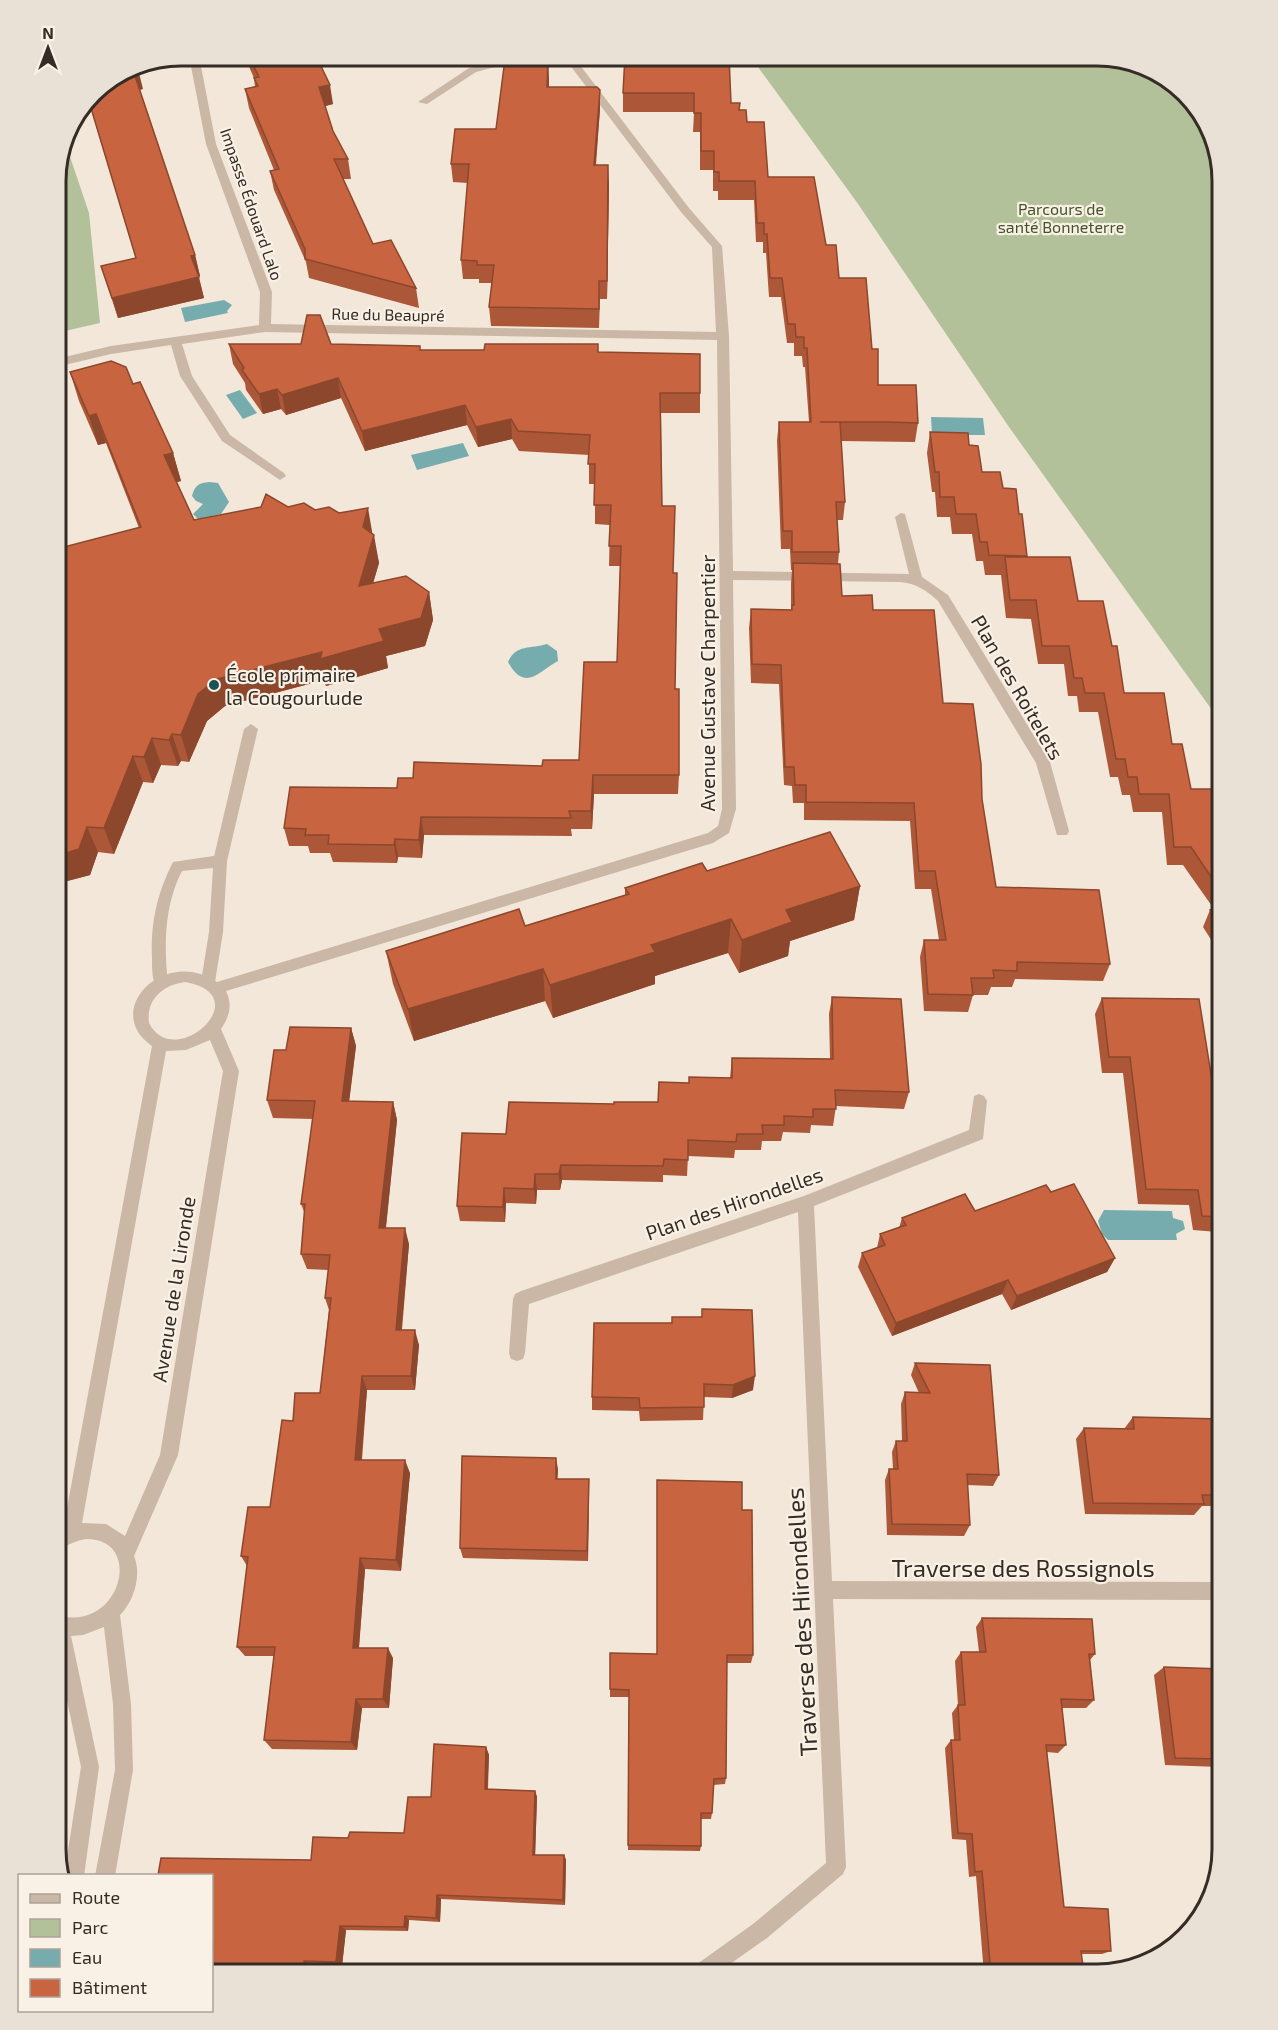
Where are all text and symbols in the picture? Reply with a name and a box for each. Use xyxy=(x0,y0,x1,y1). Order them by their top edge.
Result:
north arrow xyxy=(18,18,78,78)
text: N xyxy=(42,23,54,42)
street label: Impasse Édouard Lalo xyxy=(217,125,287,283)
park label: Parcours de santé Bonneterre xyxy=(998,199,1124,236)
street label: Rue du Beaupré xyxy=(331,304,445,324)
street label: Avenue Gustave Charpentier xyxy=(695,554,719,812)
street label: Plan des Roitelets xyxy=(967,610,1069,764)
place label: École primaire la Cougourlude xyxy=(226,662,363,709)
marker: École primaire la Cougourlude xyxy=(207,678,221,692)
street label: Plan des Hirondelles xyxy=(642,1161,826,1245)
street label: Avenue de la Lironde xyxy=(146,1194,200,1384)
street label: Traverse des Hirondelles xyxy=(779,1487,823,1757)
street label: Traverse des Rossignols xyxy=(891,1553,1155,1582)
legend xyxy=(18,1874,213,2012)
text: Route xyxy=(72,1886,120,1908)
text: Parc xyxy=(72,1916,108,1938)
text: Eau xyxy=(72,1946,102,1968)
text: Bâtiment xyxy=(72,1976,147,1998)

